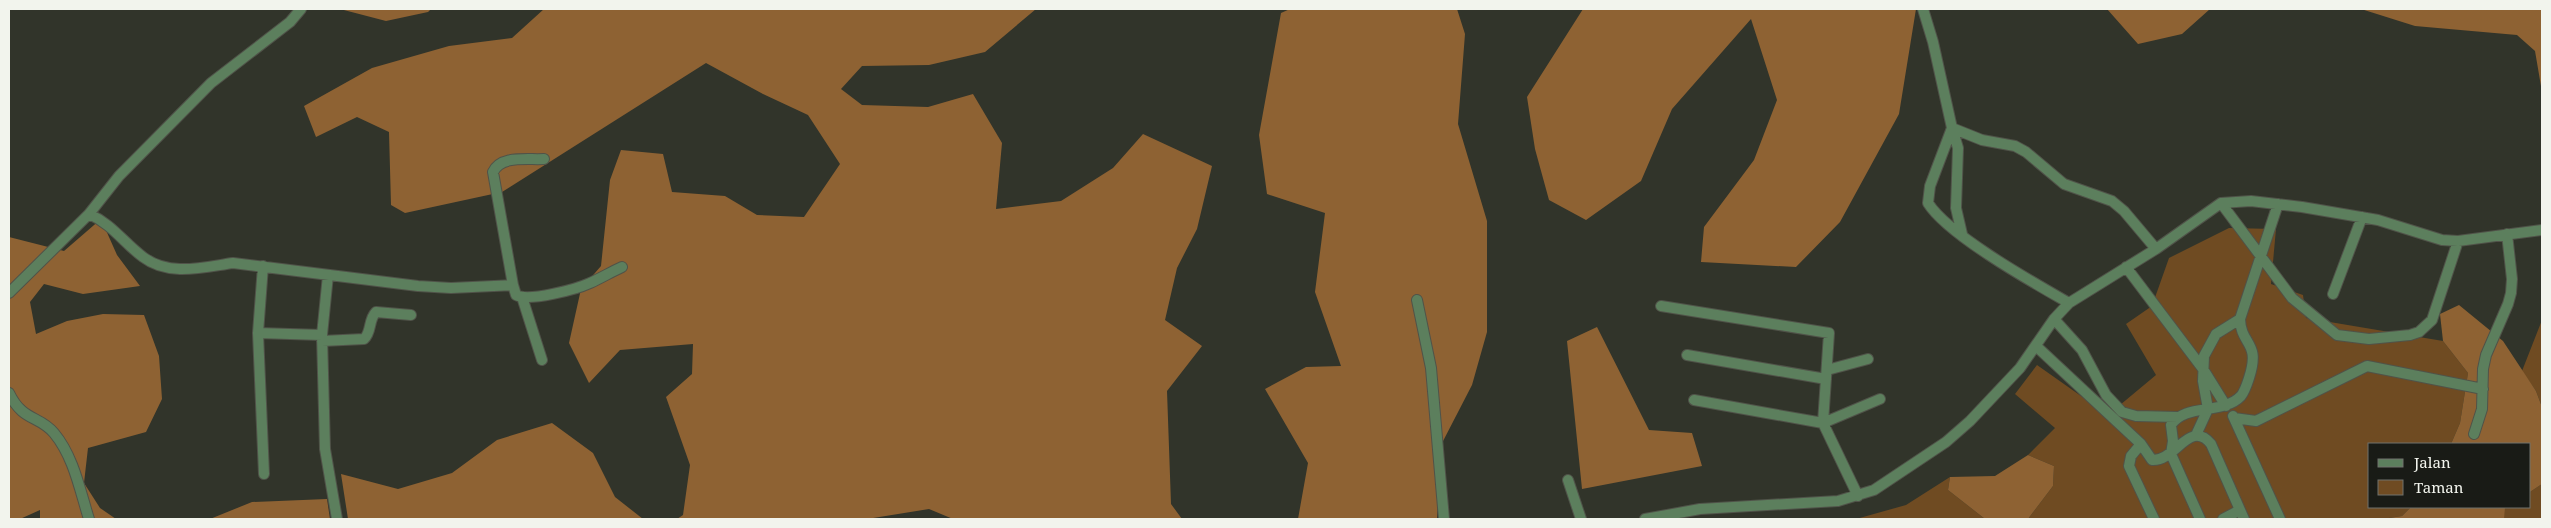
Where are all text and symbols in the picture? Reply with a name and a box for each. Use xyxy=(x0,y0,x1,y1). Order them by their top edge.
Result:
legend xyxy=(2368,443,2531,508)
text: Jalan xyxy=(2413,452,2451,472)
text: Taman xyxy=(2414,477,2464,497)

